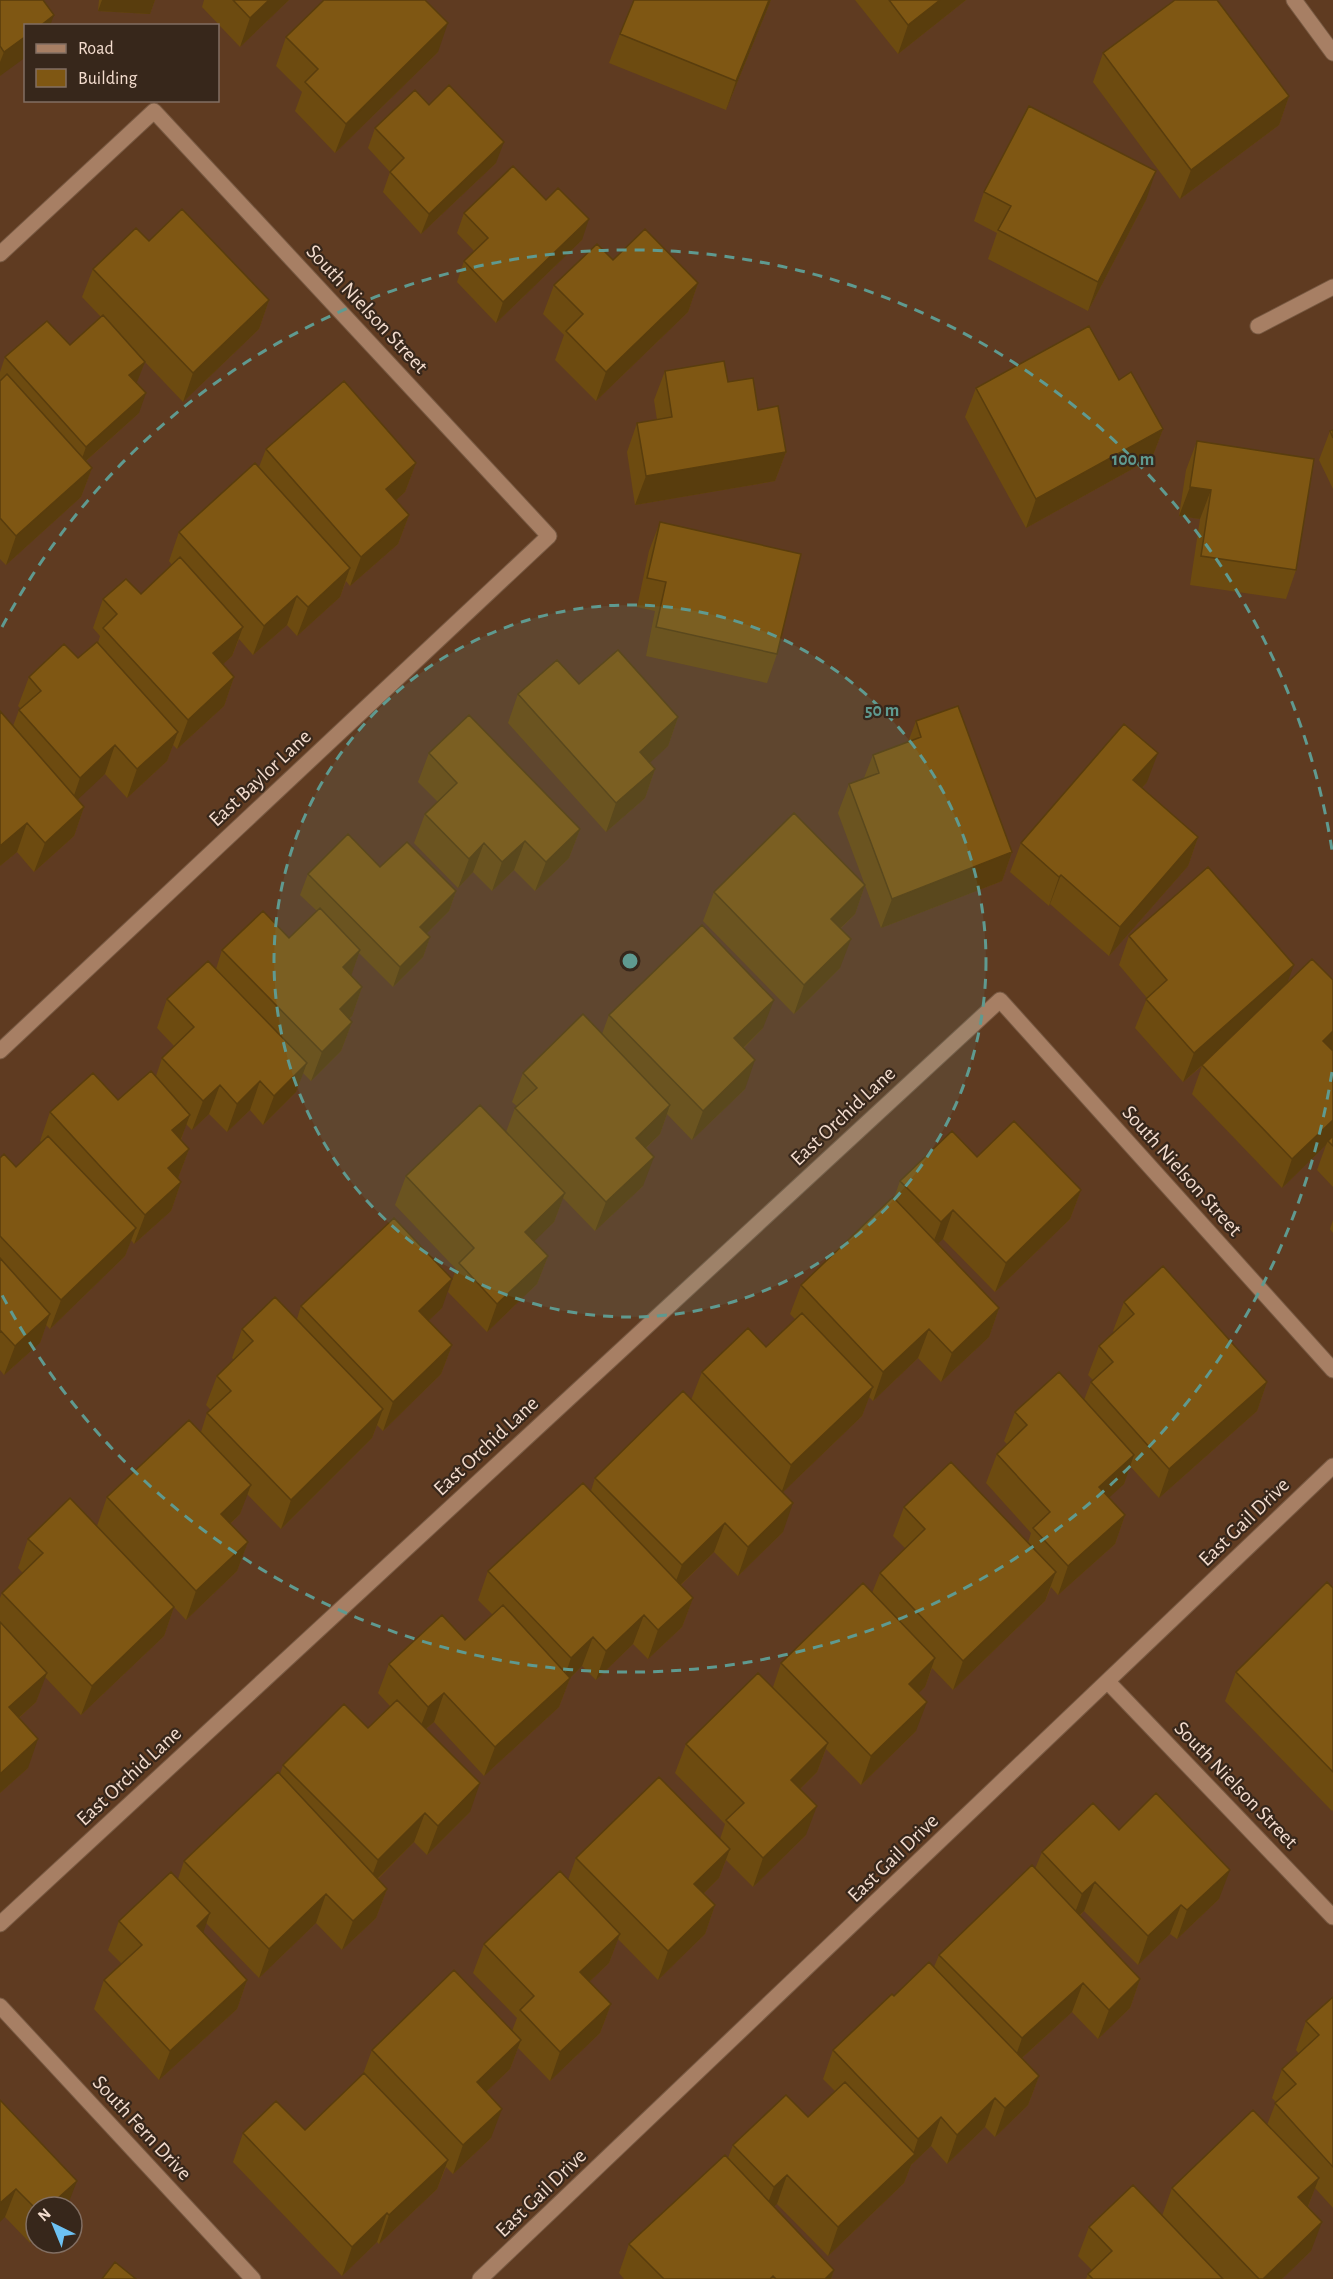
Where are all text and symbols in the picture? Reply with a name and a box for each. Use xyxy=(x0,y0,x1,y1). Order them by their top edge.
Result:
legend xyxy=(24,24,219,102)
text: Road xyxy=(78,40,114,58)
text: Building xyxy=(78,70,138,88)
street label: South Nielson Street xyxy=(302,241,432,378)
text: 100 m xyxy=(1112,451,1154,469)
text: 50 m xyxy=(865,702,899,720)
street label: East Baylor Lane xyxy=(205,726,315,830)
centre of rings xyxy=(620,951,640,971)
street label: East Orchid Lane xyxy=(787,1062,899,1170)
street label: South Nielson Street xyxy=(1118,1102,1246,1240)
street label: East Orchid Lane xyxy=(430,1392,542,1500)
street label: East Gail Drive xyxy=(1195,1474,1293,1570)
street label: South Nielson Street xyxy=(1170,1717,1302,1853)
street label: East Orchid Lane xyxy=(73,1722,185,1830)
street label: East Gail Drive xyxy=(844,1810,942,1906)
street label: South Fern Drive xyxy=(88,2072,196,2184)
street label: East Gail Drive xyxy=(492,2145,590,2241)
north arrow xyxy=(24,2195,84,2255)
text: N xyxy=(35,2205,54,2224)

